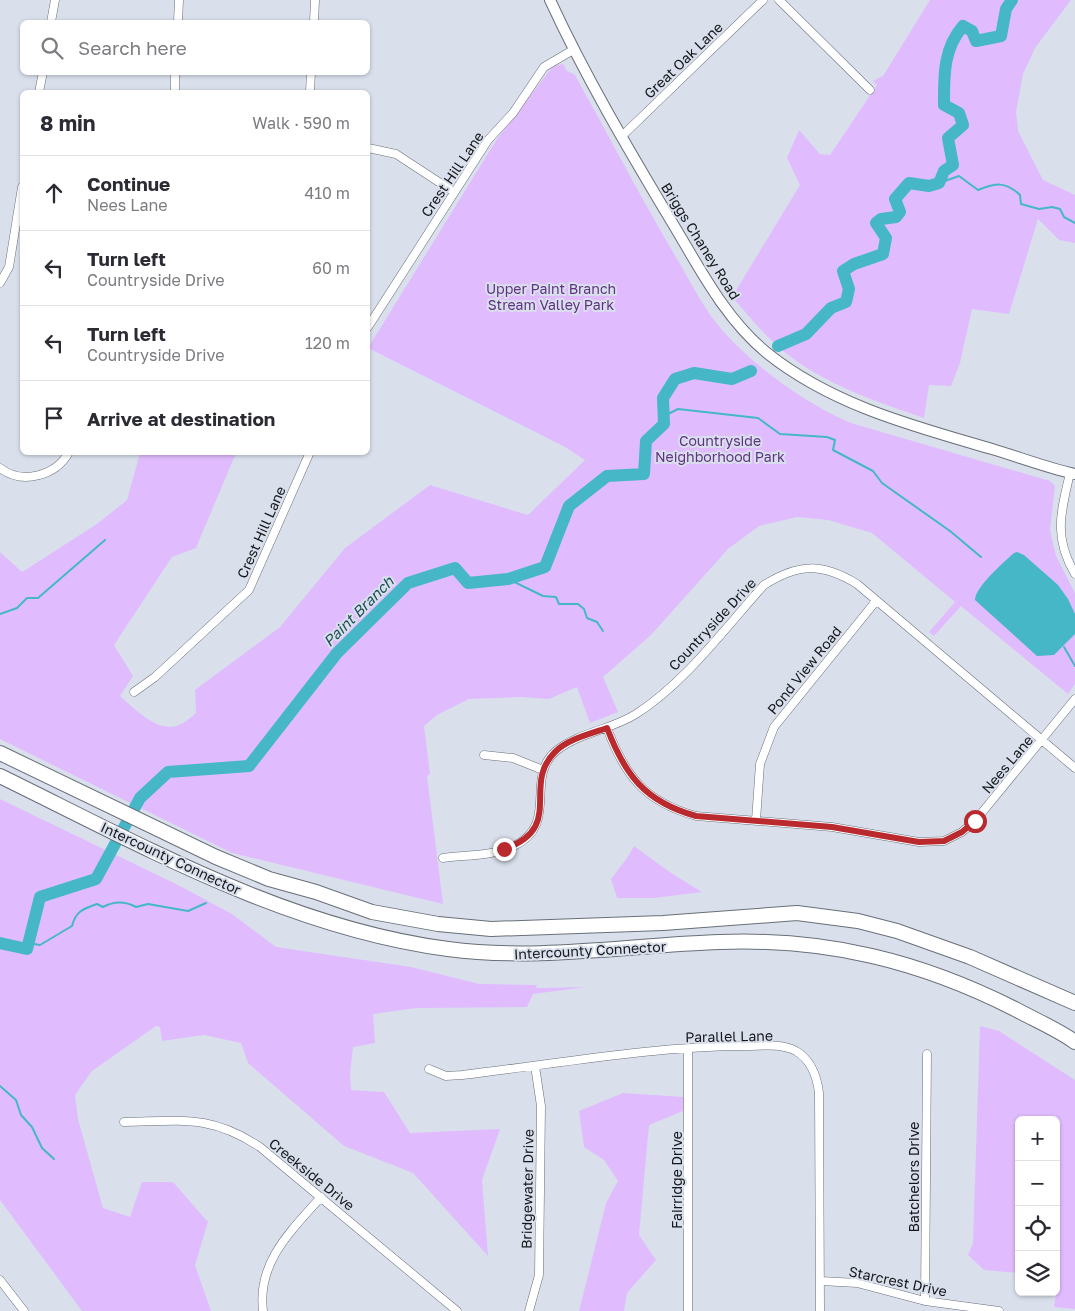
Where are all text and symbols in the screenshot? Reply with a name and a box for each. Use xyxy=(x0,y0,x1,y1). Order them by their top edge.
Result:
street label: Great Oak Lane xyxy=(640,18,726,102)
search box xyxy=(20,20,370,75)
icon: search xyxy=(38,34,66,62)
text: Search here xyxy=(78,36,187,59)
text: 8 min xyxy=(40,110,96,136)
text: Walk · 590 m xyxy=(252,113,350,133)
street label: Crest Hill Lane xyxy=(417,128,487,220)
text: Continue xyxy=(87,172,170,195)
icon: ahead xyxy=(40,179,68,207)
street label: Briggs Chaney Road xyxy=(658,179,744,303)
text: 410 m xyxy=(304,183,350,203)
text: Nees Lane xyxy=(87,195,168,215)
text: Turn left xyxy=(87,247,166,270)
icon: left xyxy=(40,254,68,282)
text: 60 m xyxy=(312,258,350,278)
text: Countryside Drive xyxy=(87,270,224,290)
park label: Upper Paint Branch Stream Valley Park xyxy=(486,280,616,313)
text: Turn left xyxy=(87,322,166,345)
icon: left xyxy=(40,329,68,357)
text: 120 m xyxy=(305,333,350,353)
text: Countryside Drive xyxy=(87,345,224,365)
icon: arrive xyxy=(40,404,68,432)
text: Arrive at destination xyxy=(87,407,275,430)
park label: Countryside Neighborhood Park xyxy=(655,432,785,465)
street label: Crest Hill Lane xyxy=(233,483,289,581)
water label: Paint Branch xyxy=(319,572,397,650)
street label: Countryside Drive xyxy=(665,574,759,674)
street label: Pond View Road xyxy=(763,623,845,717)
street label: Nees Lane xyxy=(978,732,1036,796)
route start xyxy=(964,810,987,833)
street label: Intercounty Connector xyxy=(98,818,244,898)
route end xyxy=(493,838,516,861)
street label: Intercounty Connector xyxy=(513,937,667,962)
street label: Parallel Lane xyxy=(685,1027,773,1045)
map controls xyxy=(1015,1116,1060,1296)
button: + xyxy=(1015,1116,1060,1161)
street label: Batchelors Drive xyxy=(905,1122,922,1232)
street label: Bridgewater Drive xyxy=(517,1129,537,1249)
street label: Fairridge Drive xyxy=(668,1131,685,1229)
street label: Creekside Drive xyxy=(266,1134,358,1214)
button: − xyxy=(1015,1161,1060,1206)
button: locate xyxy=(1015,1206,1060,1251)
button: layers xyxy=(1015,1251,1060,1296)
street label: Starcrest Drive xyxy=(847,1262,949,1300)

